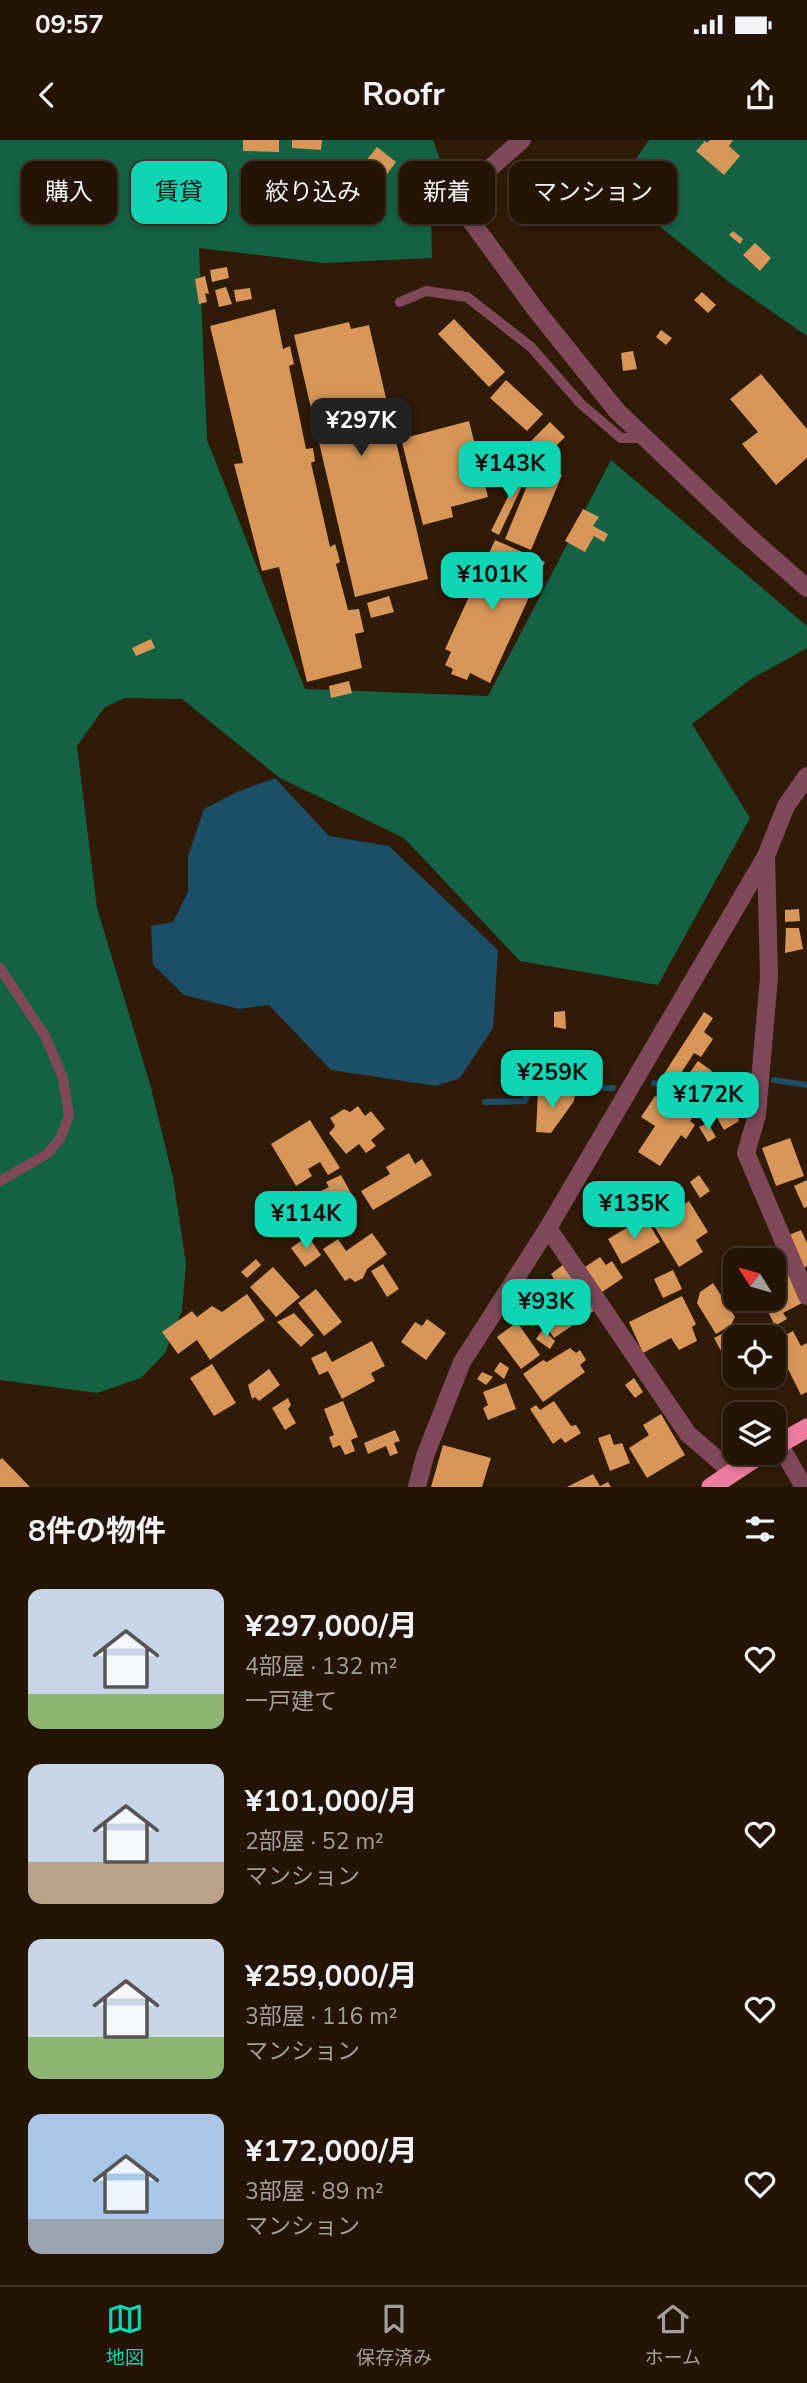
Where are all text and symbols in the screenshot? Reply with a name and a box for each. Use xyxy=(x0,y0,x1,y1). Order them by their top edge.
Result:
text: 09:57 xyxy=(35,7,104,42)
text: Roofr xyxy=(362,73,445,116)
icon: back xyxy=(28,76,66,114)
icon: share xyxy=(741,76,779,114)
chip: 購入 xyxy=(21,161,117,224)
chip: 賃貸 xyxy=(131,161,227,224)
chip: 絞り込み xyxy=(241,161,385,224)
chip: 新着 xyxy=(399,161,495,224)
chip: マンション xyxy=(509,161,677,224)
pin: ¥297K xyxy=(312,398,410,458)
text: ¥297K xyxy=(326,405,396,436)
pin: ¥143K xyxy=(461,442,559,501)
text: ¥143K xyxy=(475,448,545,479)
pin: ¥101K xyxy=(443,552,541,612)
text: ¥101K xyxy=(457,559,527,590)
pin: ¥259K xyxy=(503,1051,601,1110)
text: ¥259K xyxy=(517,1057,587,1088)
pin: ¥172K xyxy=(659,1072,757,1132)
text: ¥172K xyxy=(673,1079,743,1110)
pin: ¥135K xyxy=(585,1182,683,1241)
text: ¥135K xyxy=(599,1188,669,1219)
pin: ¥114K xyxy=(257,1192,355,1251)
text: ¥114K xyxy=(271,1198,341,1229)
north arrow xyxy=(723,1248,786,1311)
map controls xyxy=(723,1248,786,1465)
pin: ¥93K xyxy=(505,1280,587,1339)
text: ¥93K xyxy=(518,1286,574,1317)
button: locate xyxy=(723,1325,786,1388)
button: layers xyxy=(723,1402,786,1465)
icon: filters xyxy=(741,1510,779,1548)
text: 8件の物件 xyxy=(28,1511,166,1552)
text: ¥297,000/月 xyxy=(245,1606,418,1647)
icon: home xyxy=(84,1617,168,1701)
icon: heart xyxy=(741,1640,779,1678)
text: 4部屋 · 132 m² xyxy=(245,1651,398,1682)
text: 一戸建て xyxy=(245,1686,337,1717)
text: ¥101,000/月 xyxy=(245,1781,418,1822)
icon: home xyxy=(84,1792,168,1876)
icon: heart xyxy=(741,1815,779,1853)
text: 2部屋 · 52 m² xyxy=(245,1826,384,1857)
text: マンション xyxy=(245,1861,360,1892)
text: ¥259,000/月 xyxy=(245,1956,418,1997)
icon: home xyxy=(84,1967,168,2051)
icon: heart xyxy=(741,1990,779,2028)
text: 3部屋 · 116 m² xyxy=(245,2001,398,2032)
text: マンション xyxy=(245,2036,360,2067)
text: ¥172,000/月 xyxy=(245,2131,418,2172)
icon: home xyxy=(84,2142,168,2226)
icon: heart xyxy=(741,2165,779,2203)
text: 3部屋 · 89 m² xyxy=(245,2176,384,2207)
text: マンション xyxy=(245,2211,360,2242)
tab: 地図 xyxy=(106,2300,144,2371)
tab: 保存済み xyxy=(356,2300,432,2371)
tab: ホーム xyxy=(644,2300,701,2371)

